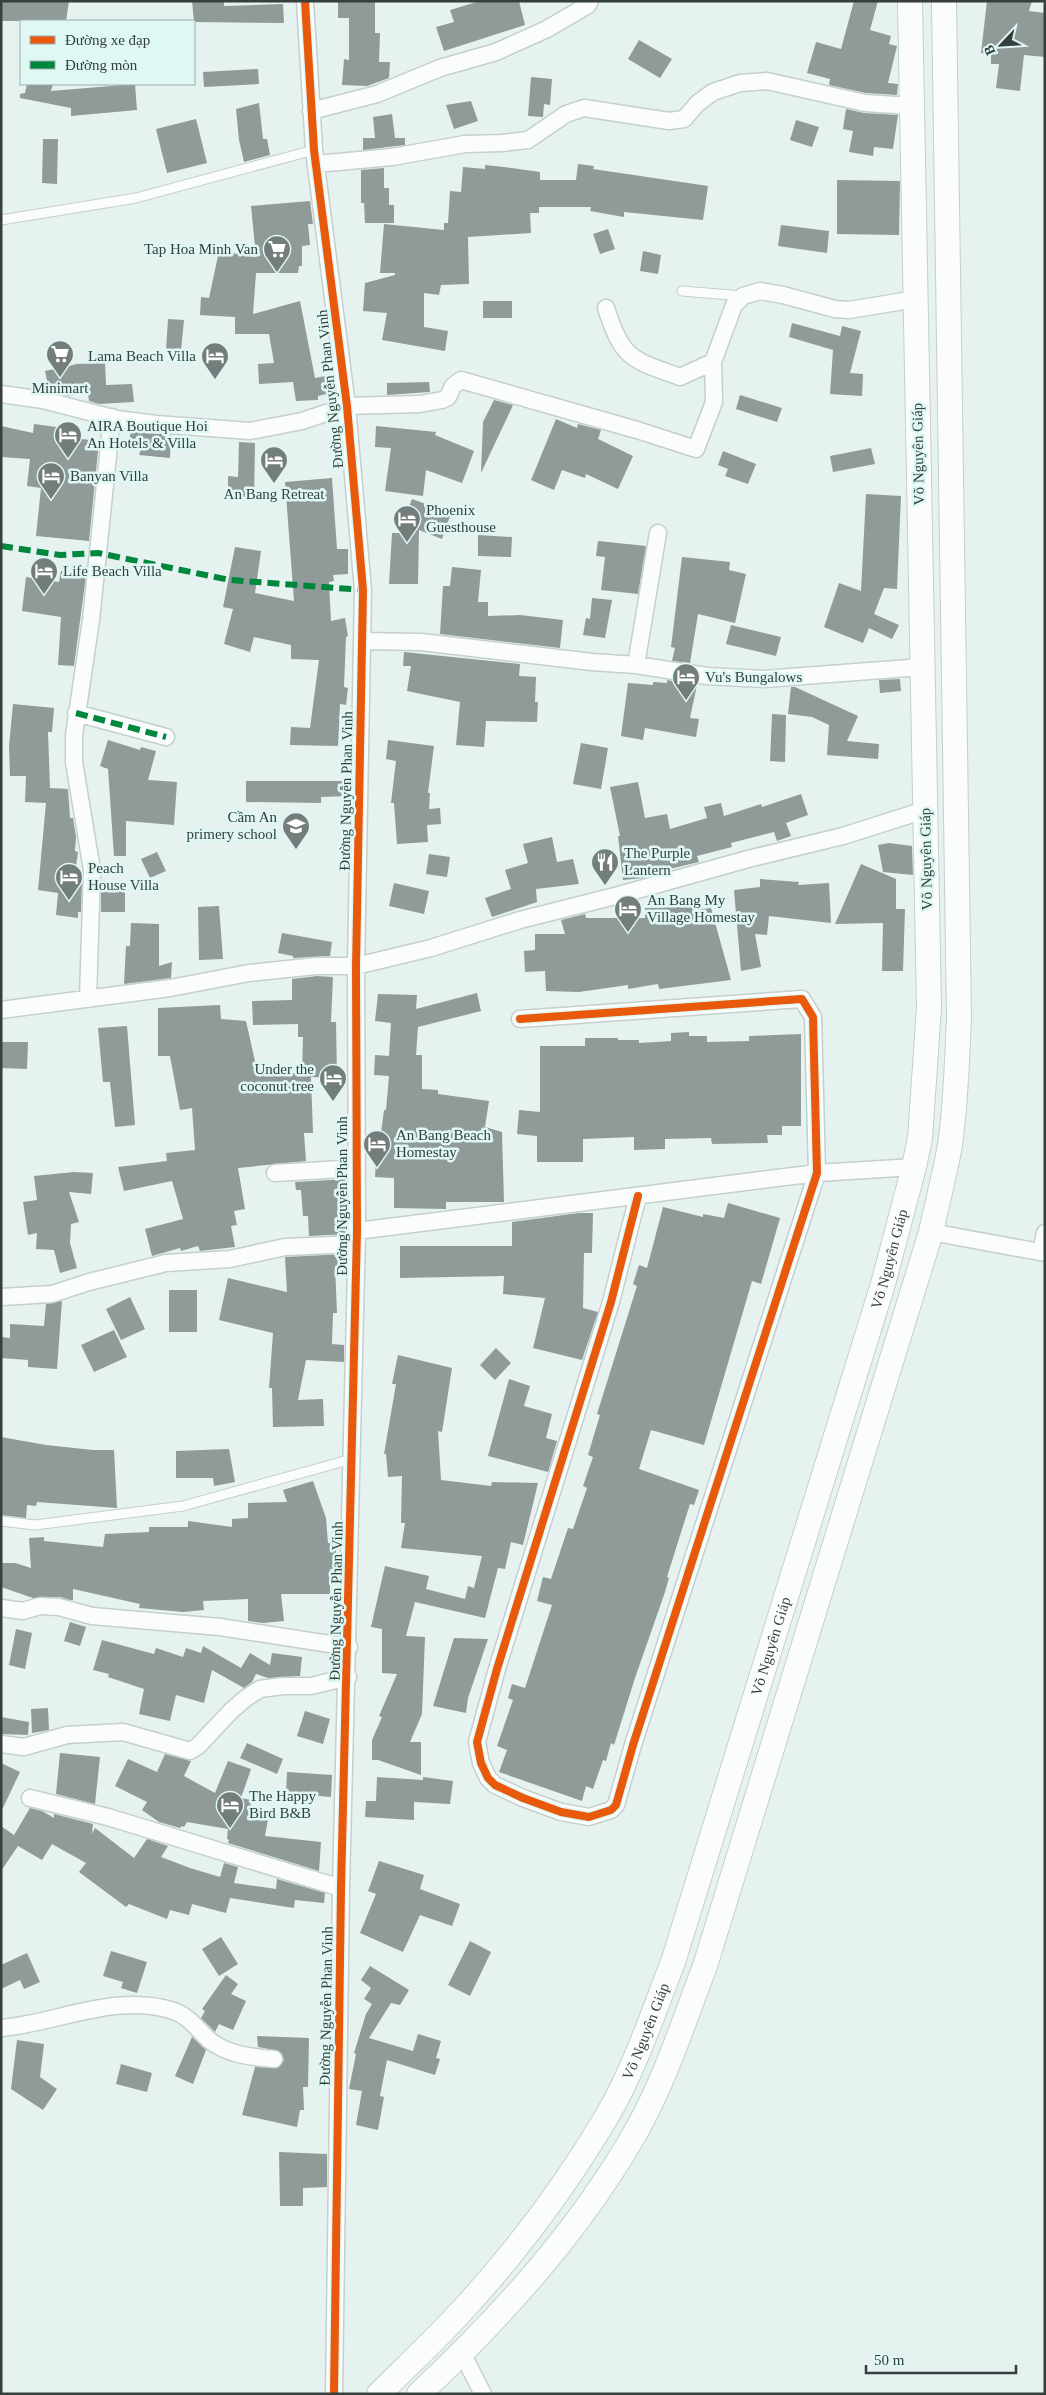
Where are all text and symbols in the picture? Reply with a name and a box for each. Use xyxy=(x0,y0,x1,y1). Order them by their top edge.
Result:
legend xyxy=(20,20,195,85)
north arrow xyxy=(976,20,1026,70)
text: Đường xe đạp xyxy=(65,32,150,48)
text: B xyxy=(981,43,998,58)
text: Đường mòn xyxy=(65,57,138,73)
supermarket icon: Tap Hoa Minh Van xyxy=(262,234,292,273)
place label: Tap Hoa Minh Van xyxy=(144,241,258,257)
street label: Đường Nguyễn Phan Vinh xyxy=(314,308,346,469)
supermarket icon: Minimart xyxy=(45,339,75,378)
hotel icon: Lama Beach Villa xyxy=(200,341,230,380)
place label: Lama Beach Villa xyxy=(88,348,196,364)
place label: Minimart xyxy=(32,380,89,396)
street label: Võ Nguyên Giáp xyxy=(909,403,927,505)
place label: AIRA Boutique Hoi An Hotels & Villa xyxy=(87,418,208,451)
hotel icon: AIRA Boutique Hoi An Hotels & Villa xyxy=(53,420,83,459)
hotel icon: An Bang Retreat xyxy=(259,445,289,484)
hotel icon: Banyan Villa xyxy=(36,461,66,500)
place label: Banyan Villa xyxy=(70,468,149,484)
place label: An Bang Retreat xyxy=(224,486,325,502)
place label: Phoenix Guesthouse xyxy=(426,502,496,535)
hotel icon: Phoenix Guesthouse xyxy=(392,504,422,543)
hotel icon: Life Beach Villa xyxy=(29,556,59,595)
place label: Life Beach Villa xyxy=(63,563,162,579)
hotel icon: Vu's Bungalows xyxy=(671,662,701,701)
place label: Vu's Bungalows xyxy=(705,669,802,685)
street label: Đường Nguyễn Phan Vinh xyxy=(337,711,355,871)
street label: Võ Nguyên Giáp xyxy=(917,808,935,910)
place label: Cầm An primery school xyxy=(187,809,277,842)
school or university icon: Cầm An primery school xyxy=(281,811,311,850)
place label: The Purple Lantern xyxy=(624,845,691,878)
restaurant icon: The Purple Lantern xyxy=(590,847,620,886)
place label: Peach House Villa xyxy=(88,860,159,893)
hotel icon: Peach House Villa xyxy=(54,862,84,901)
place label: An Bang My Village Homestay xyxy=(647,892,755,925)
hotel icon: An Bang My Village Homestay xyxy=(613,894,643,933)
place label: Under the coconut tree xyxy=(240,1061,314,1094)
hotel icon: Under the coconut tree xyxy=(318,1063,348,1102)
street label: Đường Nguyễn Phan Vinh xyxy=(334,1116,350,1276)
place label: An Bang Beach Homestay xyxy=(396,1127,491,1160)
hotel icon: An Bang Beach Homestay xyxy=(362,1129,392,1168)
street label: Võ Nguyên Giáp xyxy=(868,1208,910,1311)
street label: Đường Nguyễn Phan Vinh xyxy=(327,1521,345,1681)
street label: Võ Nguyên Giáp xyxy=(748,1595,794,1698)
place label: The Happy Bird B&B xyxy=(249,1788,317,1821)
hotel icon: The Happy Bird B&B xyxy=(215,1790,245,1829)
street label: Đường Nguyễn Phan Vinh xyxy=(317,1926,335,2086)
street label: Võ Nguyên Giáp xyxy=(619,1981,672,2082)
scale bar xyxy=(866,2342,1016,2374)
text: 50 m xyxy=(874,2352,905,2368)

